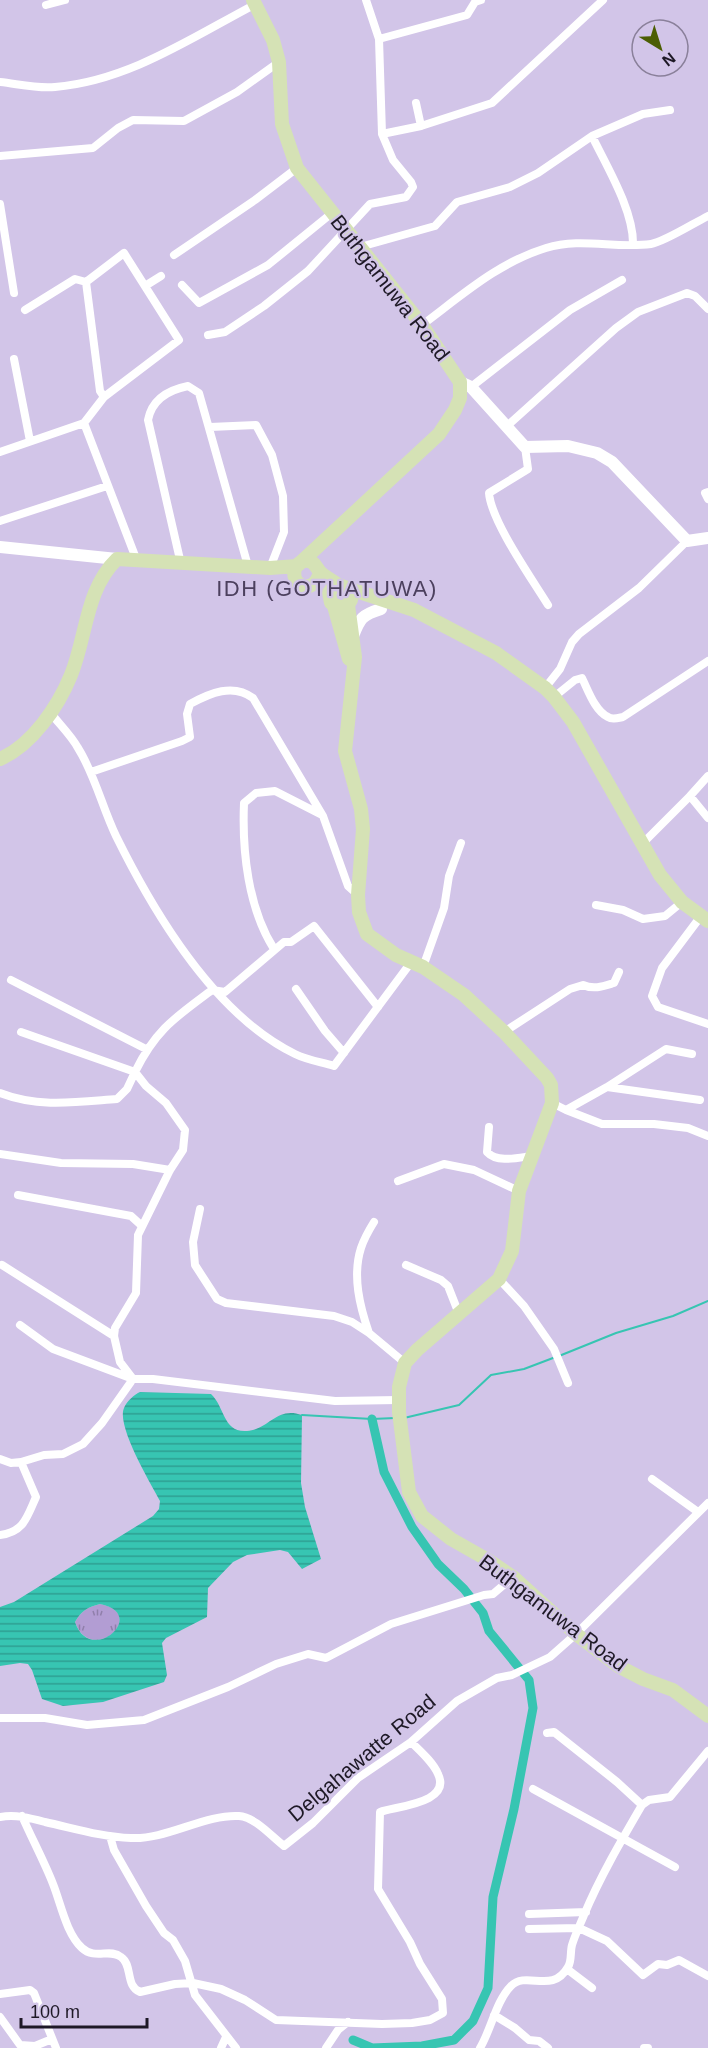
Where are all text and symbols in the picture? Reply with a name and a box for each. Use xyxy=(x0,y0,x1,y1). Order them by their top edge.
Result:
north arrow xyxy=(630,18,690,78)
text: N xyxy=(659,49,679,70)
street label: Buthgamuwa Road xyxy=(326,210,454,365)
district label: IDH (GOTHATUWA) xyxy=(216,576,438,601)
street label: Buthgamuwa Road xyxy=(475,1550,632,1676)
street label: Delgahawatte Road xyxy=(284,1690,440,1826)
scale bar xyxy=(21,1991,147,2029)
text: 100 m xyxy=(30,2002,80,2022)

